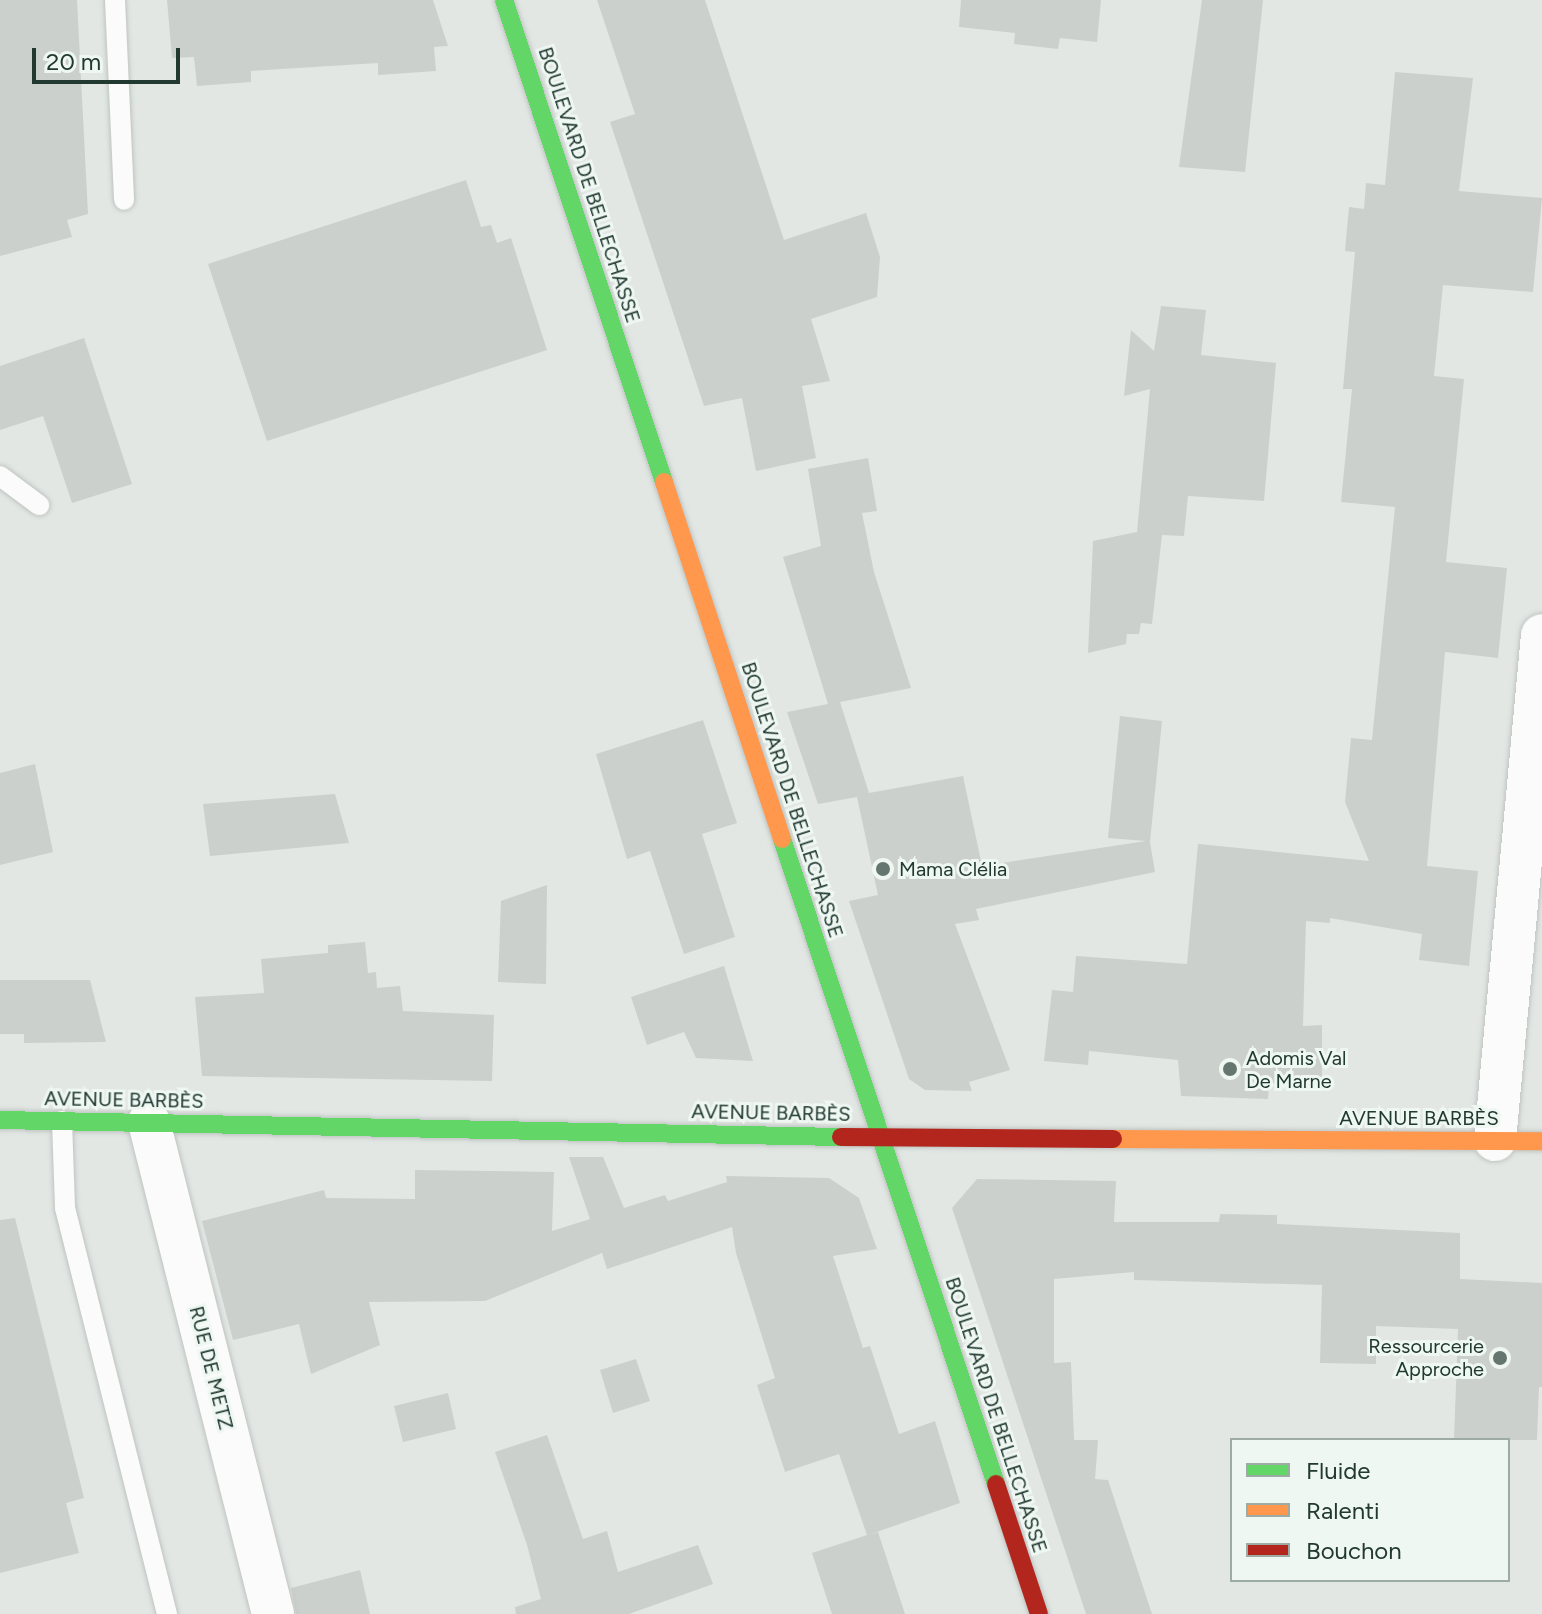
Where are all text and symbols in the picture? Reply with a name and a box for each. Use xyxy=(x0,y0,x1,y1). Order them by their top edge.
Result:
scale bar xyxy=(36,32,184,82)
street label: BOULEVARD DE BELLECHASSE xyxy=(533,44,645,326)
text: 20 m xyxy=(46,47,101,76)
street label: BOULEVARD DE BELLECHASSE xyxy=(736,659,848,941)
place label: Mama Clélia xyxy=(899,857,1007,881)
marker: Mama Clélia xyxy=(874,860,892,878)
place label: Adomis Val De Marne xyxy=(1246,1046,1346,1093)
marker: Adomis Val De Marne xyxy=(1221,1060,1239,1078)
street label: AVENUE BARBÈS xyxy=(44,1087,204,1113)
street label: AVENUE BARBÈS xyxy=(691,1100,851,1126)
street label: AVENUE BARBÈS xyxy=(1339,1106,1499,1130)
street label: BOULEVARD DE BELLECHASSE xyxy=(940,1274,1052,1556)
street label: RUE DE METZ xyxy=(184,1304,238,1432)
place label: Ressourcerie Approche xyxy=(1368,1334,1484,1381)
marker: Ressourcerie Approche xyxy=(1491,1349,1509,1367)
legend xyxy=(1230,1438,1510,1582)
text: Fluide xyxy=(1306,1456,1370,1485)
text: Ralenti xyxy=(1306,1496,1380,1525)
text: Bouchon xyxy=(1306,1536,1402,1565)

